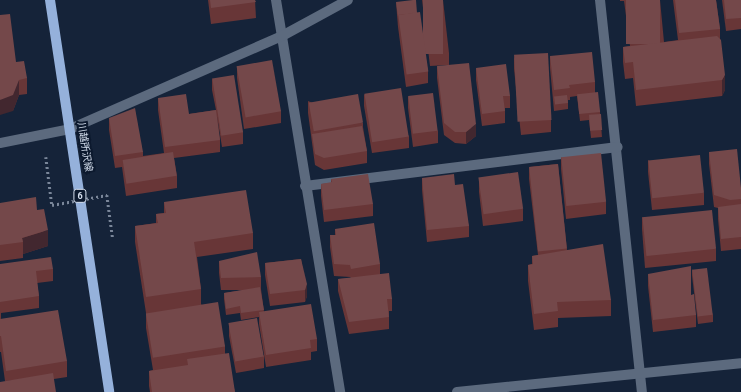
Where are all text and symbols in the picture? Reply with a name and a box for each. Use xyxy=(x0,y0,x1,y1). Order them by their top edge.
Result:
street label: 川越所沢線 xyxy=(75,121,95,173)
road number: 6 xyxy=(73,189,87,203)

